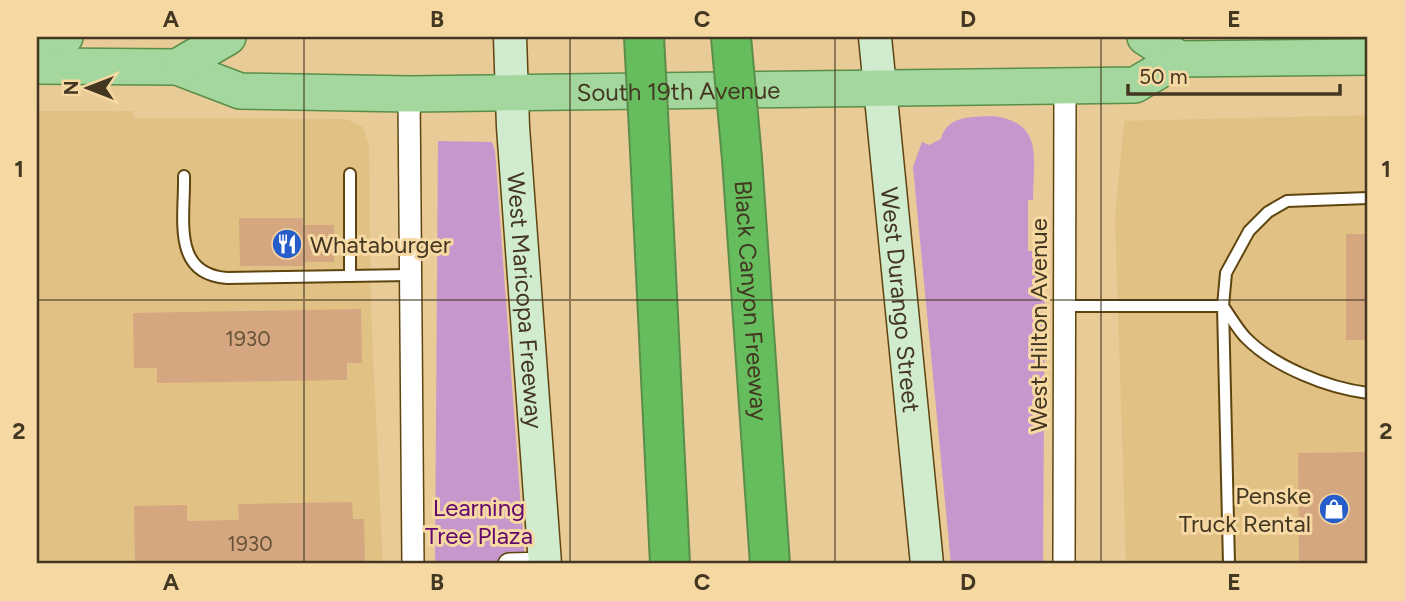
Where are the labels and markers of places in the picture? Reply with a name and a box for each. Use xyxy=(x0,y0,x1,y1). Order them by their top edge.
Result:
restaurant icon: Whataburger xyxy=(270,227,304,261)
place label: Whataburger xyxy=(310,230,451,259)
place label: Penske Truck Rental xyxy=(1179,481,1311,538)
shop icon: Penske Truck Rental xyxy=(1317,492,1351,526)

